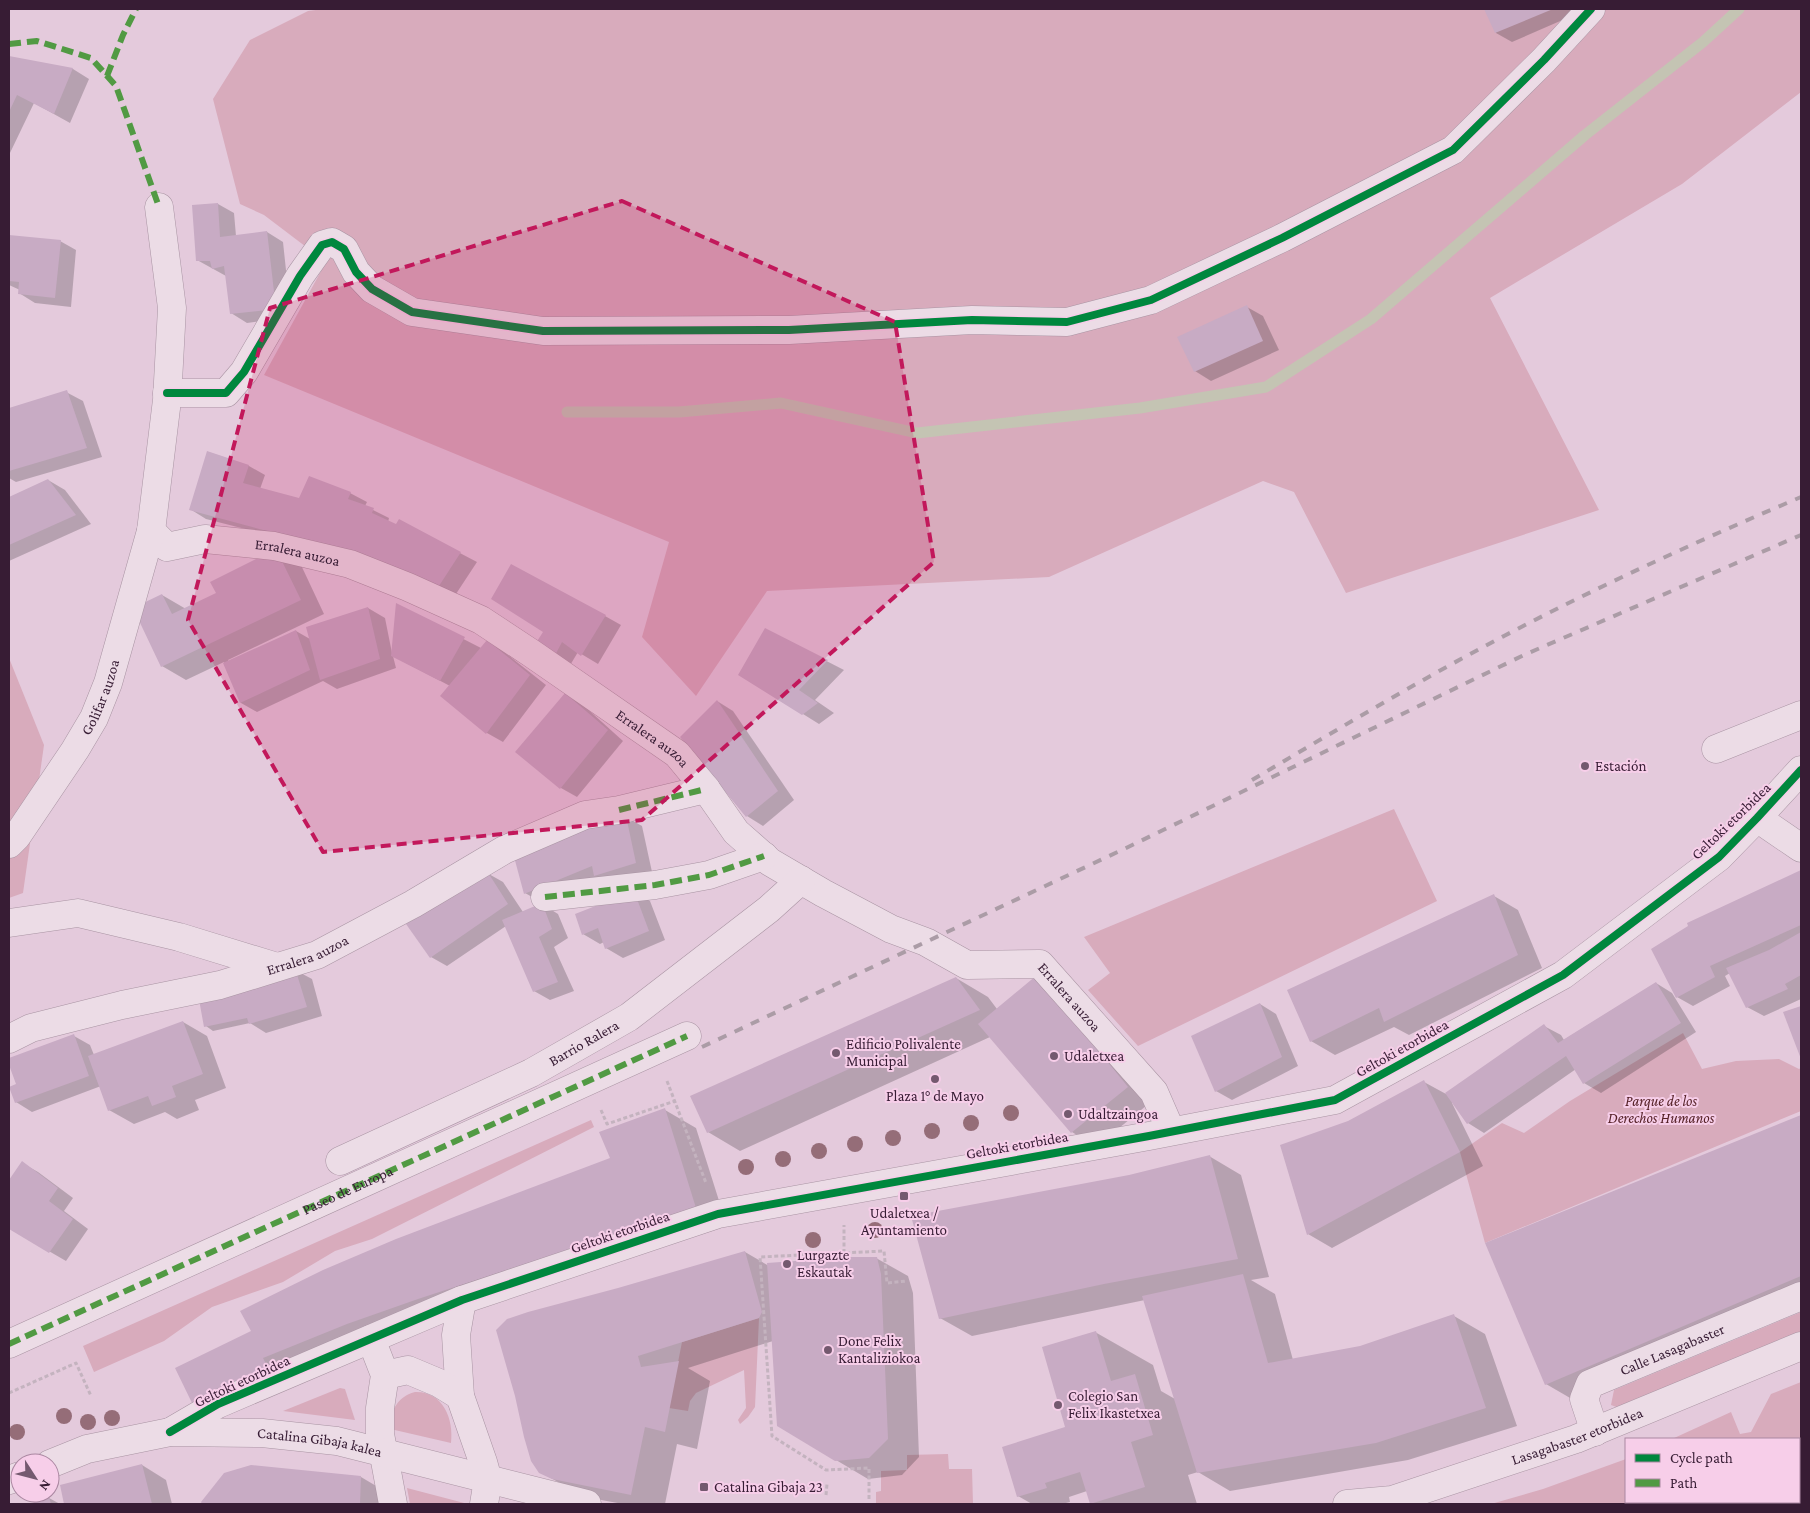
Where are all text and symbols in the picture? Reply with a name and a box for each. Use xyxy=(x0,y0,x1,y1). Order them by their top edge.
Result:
street label: Erralera auzoa xyxy=(254,536,342,569)
street label: Golifar auzoa xyxy=(78,658,122,738)
street label: Erralera auzoa xyxy=(613,706,692,770)
place label: Estación xyxy=(1595,758,1647,774)
marker: Estación xyxy=(1579,760,1591,772)
street label: Geltoki etorbidea xyxy=(1688,779,1774,863)
street label: Erralera auzoa xyxy=(265,932,351,978)
street label: Erralera auzoa xyxy=(1035,959,1104,1035)
street label: Geltoki etorbidea xyxy=(1353,1016,1451,1080)
street label: Barrio Ralera xyxy=(546,1017,621,1069)
place label: Edificio Polivalente Municipal xyxy=(846,1036,961,1070)
marker: Edificio Polivalente Municipal xyxy=(830,1047,842,1059)
place label: Udaletxea xyxy=(1064,1048,1124,1064)
marker: Udaletxea xyxy=(1048,1050,1060,1062)
marker: Plaza 1° de Mayo xyxy=(929,1073,941,1085)
place label: Plaza 1° de Mayo xyxy=(886,1088,984,1105)
park label: Parque de los Derechos Humanos xyxy=(1608,1093,1715,1126)
place label: Udaltzaingoa xyxy=(1078,1106,1158,1123)
marker: Udaltzaingoa xyxy=(1062,1108,1074,1120)
street label: Geltoki etorbidea xyxy=(965,1128,1069,1162)
street label: Paseo de Europa xyxy=(300,1163,395,1218)
marker: Udaletxea / Ayuntamiento xyxy=(898,1190,910,1202)
place label: Udaletxea / Ayuntamiento xyxy=(861,1205,947,1239)
street label: Geltoki etorbidea xyxy=(568,1208,672,1256)
place label: Lurgazte Eskautak xyxy=(797,1247,853,1280)
marker: Lurgazte Eskautak xyxy=(781,1258,793,1270)
street label: Calle Lasagabaster xyxy=(1617,1321,1728,1379)
place label: Done Felix Kantaliziokoa xyxy=(838,1333,920,1366)
marker: Done Felix Kantaliziokoa xyxy=(822,1344,834,1356)
street label: Geltoki etorbidea xyxy=(192,1352,292,1410)
place label: Colegio San Felix Ikastetxea xyxy=(1068,1388,1161,1421)
marker: Colegio San Felix Ikastetxea xyxy=(1052,1399,1064,1411)
street label: Lasagabaster etorbidea xyxy=(1509,1404,1645,1468)
street label: Catalina Gibaja kalea xyxy=(257,1425,384,1460)
legend xyxy=(1625,1438,1800,1503)
text: Cycle path xyxy=(1670,1450,1733,1467)
north arrow xyxy=(10,1453,60,1503)
text: Path xyxy=(1670,1475,1697,1491)
text: N xyxy=(36,1477,55,1495)
place label: Catalina Gibaja 23 xyxy=(714,1479,823,1496)
marker: Catalina Gibaja 23 xyxy=(698,1481,710,1493)

